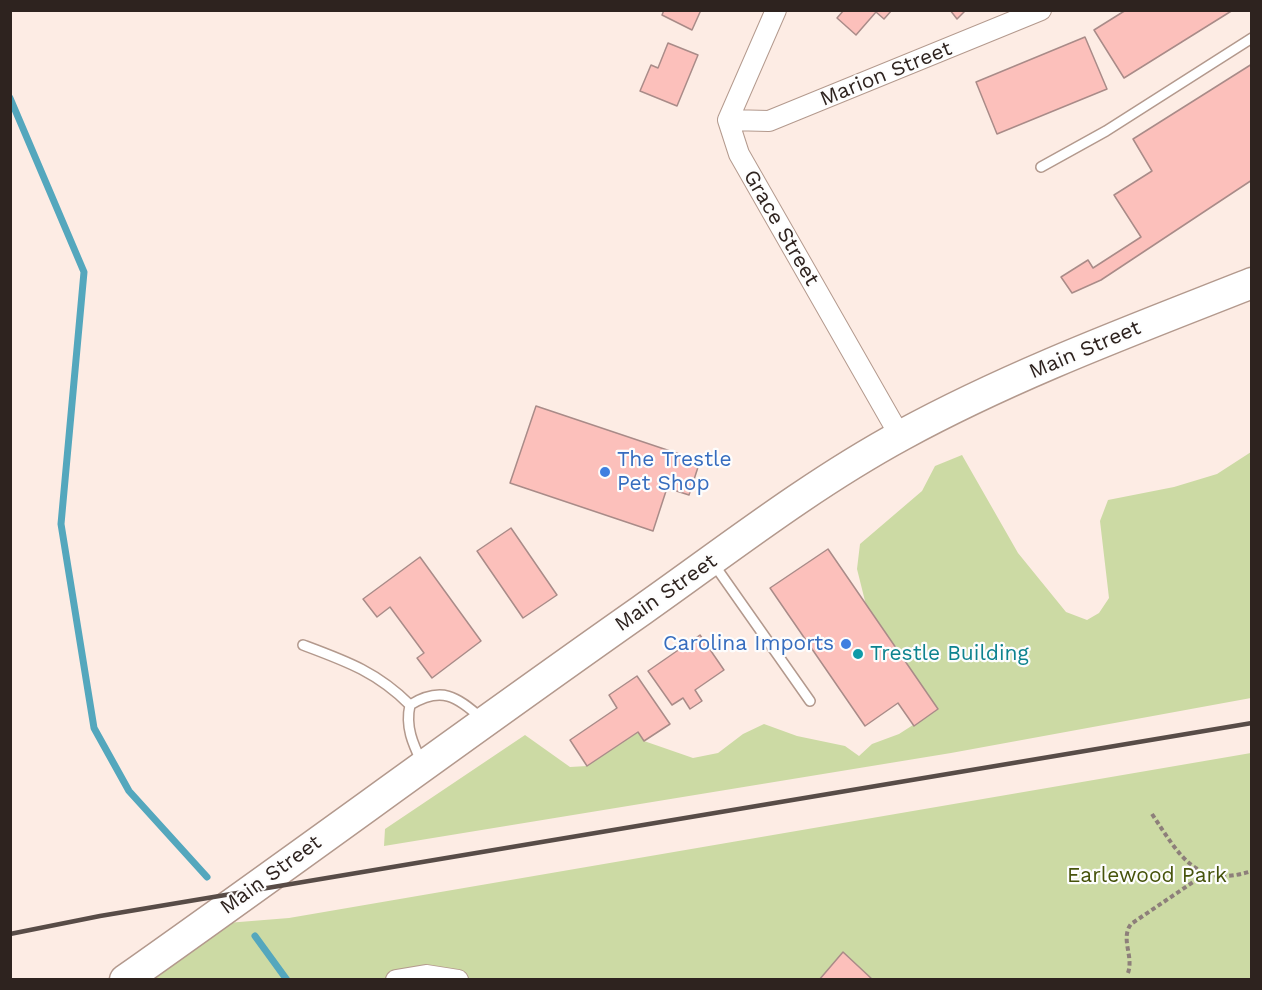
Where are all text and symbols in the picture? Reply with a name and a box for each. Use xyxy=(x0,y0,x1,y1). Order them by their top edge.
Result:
street label: Marion Street xyxy=(816,36,956,112)
street label: Grace Street xyxy=(738,166,824,290)
street label: Main Street xyxy=(1025,315,1145,385)
place label: The Trestle Pet Shop xyxy=(617,447,732,497)
marker: The Trestle Pet Shop xyxy=(598,465,612,479)
street label: Main Street xyxy=(610,549,722,637)
place label: Carolina Imports xyxy=(663,631,834,657)
marker: Carolina Imports xyxy=(839,637,853,651)
place label: Trestle Building xyxy=(870,641,1029,667)
marker: Trestle Building xyxy=(851,647,865,661)
street label: Main Street xyxy=(216,830,326,920)
park label: Earlewood Park xyxy=(1067,863,1227,889)

